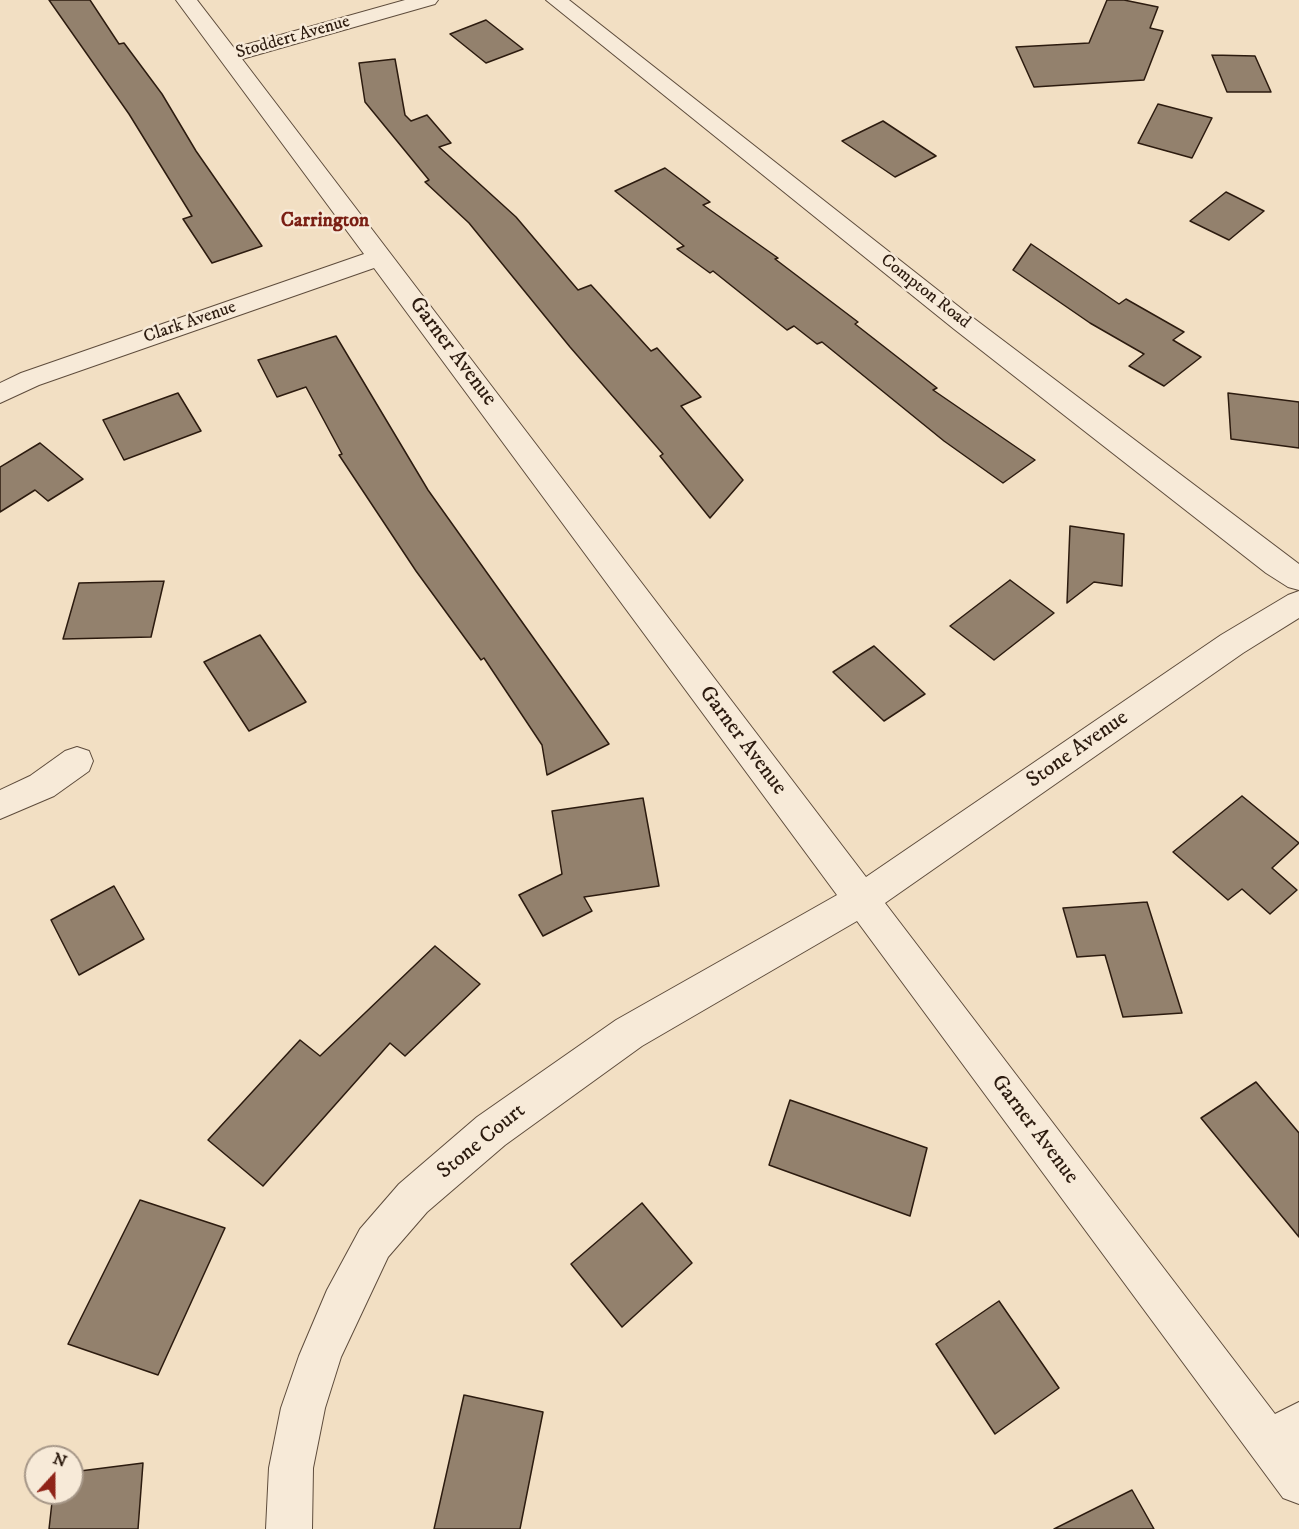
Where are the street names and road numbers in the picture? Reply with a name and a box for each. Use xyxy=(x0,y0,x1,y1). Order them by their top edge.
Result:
street label: Stoddert Avenue xyxy=(234,11,352,65)
street label: Compton Road xyxy=(876,250,974,334)
street label: Garner Avenue xyxy=(402,292,502,412)
street label: Clark Avenue xyxy=(141,297,239,349)
street label: Garner Avenue xyxy=(692,681,792,801)
street label: Stone Avenue xyxy=(1022,705,1134,795)
street label: Garner Avenue xyxy=(984,1070,1084,1190)
street label: Stone Court xyxy=(433,1098,531,1186)

